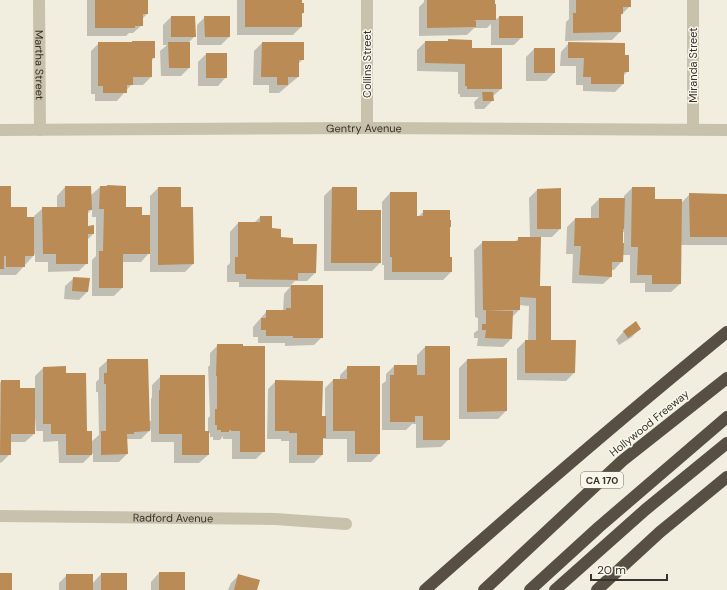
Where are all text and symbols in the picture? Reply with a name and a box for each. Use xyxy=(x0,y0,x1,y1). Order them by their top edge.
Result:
street label: Miranda Street xyxy=(686,27,700,103)
street label: Martha Street xyxy=(32,30,47,100)
street label: Collins Street xyxy=(360,30,374,98)
street label: Gentry Avenue xyxy=(326,121,402,135)
street label: Hollywood Freeway xyxy=(606,387,692,459)
road number: CA 170 xyxy=(581,472,623,488)
street label: Radford Avenue xyxy=(133,510,213,525)
scale bar xyxy=(591,556,667,582)
text: 20 m xyxy=(597,562,626,578)

